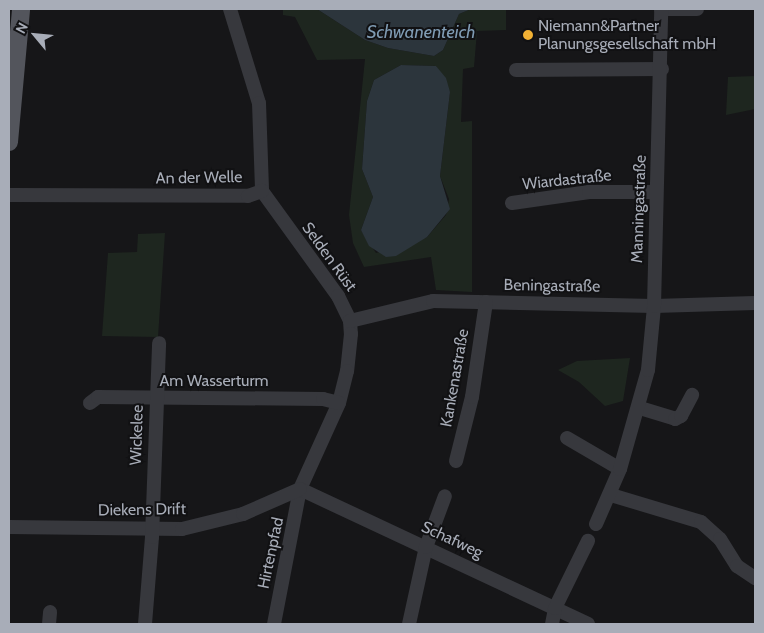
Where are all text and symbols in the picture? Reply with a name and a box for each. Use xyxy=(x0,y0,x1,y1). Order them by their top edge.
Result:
north arrow xyxy=(10,10,60,60)
place label: Niemann&Partner Planungsgesellschaft mbH xyxy=(538,16,716,54)
text: N xyxy=(11,19,32,37)
water label: Schwanenteich xyxy=(367,21,475,43)
marker: Niemann&Partner Planungsgesellschaft mbH xyxy=(522,29,534,41)
street label: Manningastraße xyxy=(628,154,650,264)
street label: Wiardastraße xyxy=(521,166,613,194)
street label: An der Welle xyxy=(156,168,242,188)
street label: Selden Rüst xyxy=(298,219,360,295)
street label: Beningastraße xyxy=(504,276,600,296)
street label: Kankenastraße xyxy=(437,327,473,429)
street label: Am Wasserturm xyxy=(159,371,269,391)
street label: Wickelee xyxy=(126,404,148,466)
street label: Diekens Drift xyxy=(98,500,186,520)
street label: Hirtenpfad xyxy=(254,515,288,591)
street label: Schafweg xyxy=(418,517,486,563)

